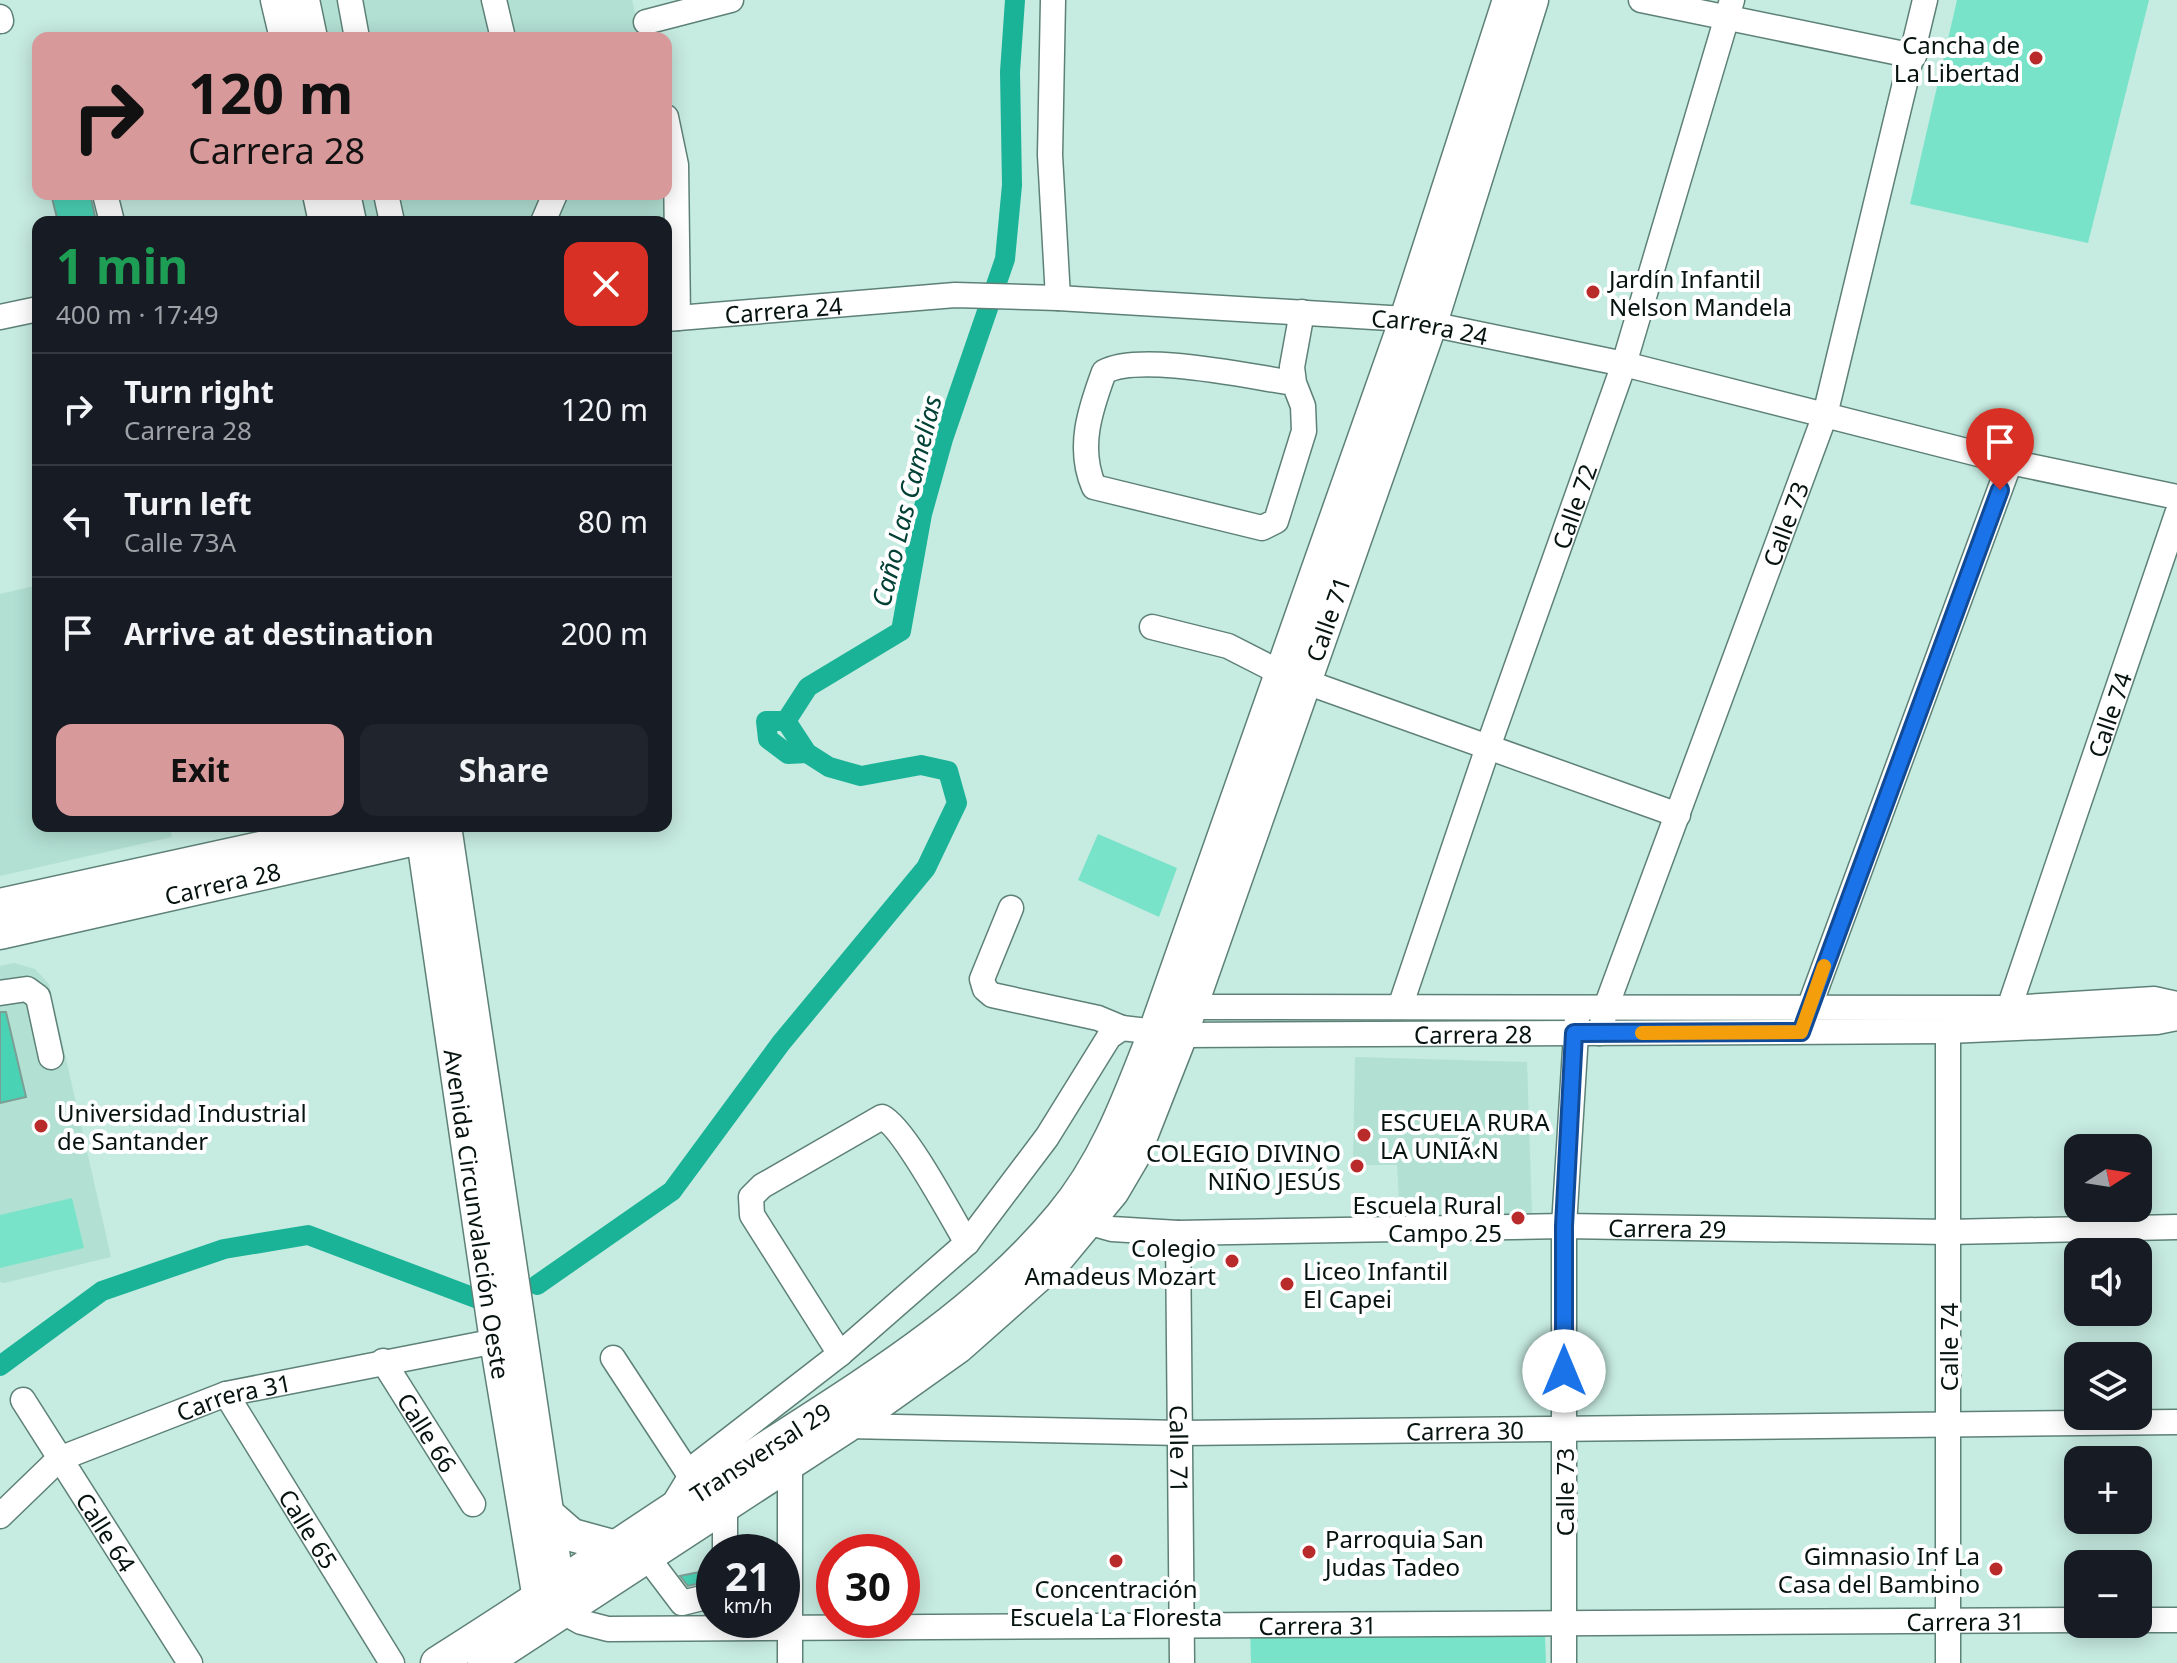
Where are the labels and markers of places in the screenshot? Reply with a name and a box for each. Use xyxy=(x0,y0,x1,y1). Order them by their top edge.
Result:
place label: Cancha de La Libertad xyxy=(1894,28,2020,89)
marker: Cancha de La Libertad xyxy=(2027,49,2045,67)
place label: Jardín Infantil Nelson Mandela xyxy=(1607,262,1792,323)
marker: Jardín Infantil Nelson Mandela xyxy=(1584,283,1602,301)
pin xyxy=(1966,408,2034,490)
place label: Universidad Industrial de Santander xyxy=(57,1096,307,1157)
place label: ESCUELA RURA LA UNIÃ‹N xyxy=(1380,1105,1550,1166)
marker: Universidad Industrial de Santander xyxy=(32,1117,50,1135)
marker: ESCUELA RURA LA UNIÃ‹N xyxy=(1355,1126,1373,1144)
place label: COLEGIO DIVINO NIÑO JESÚS xyxy=(1146,1136,1341,1197)
marker: COLEGIO DIVINO NIÑO JESÚS xyxy=(1348,1157,1366,1175)
place label: Escuela Rural Campo 25 xyxy=(1353,1188,1502,1249)
marker: Escuela Rural Campo 25 xyxy=(1509,1209,1527,1227)
place label: Colegio Amadeus Mozart xyxy=(1025,1231,1216,1292)
marker: Colegio Amadeus Mozart xyxy=(1223,1252,1241,1270)
place label: Liceo Infantil El Capei xyxy=(1303,1254,1448,1315)
marker: Liceo Infantil El Capei xyxy=(1278,1275,1296,1293)
place label: Parroquia San Judas Tadeo xyxy=(1323,1522,1484,1583)
place label: Gimnasio Inf La Casa del Bambino xyxy=(1778,1539,1980,1600)
marker: Parroquia San Judas Tadeo xyxy=(1300,1543,1318,1561)
marker: Concentración Escuela La Floresta xyxy=(1107,1552,1125,1570)
marker: Gimnasio Inf La Casa del Bambino xyxy=(1987,1560,2005,1578)
place label: Concentración Escuela La Floresta xyxy=(1010,1572,1222,1633)

